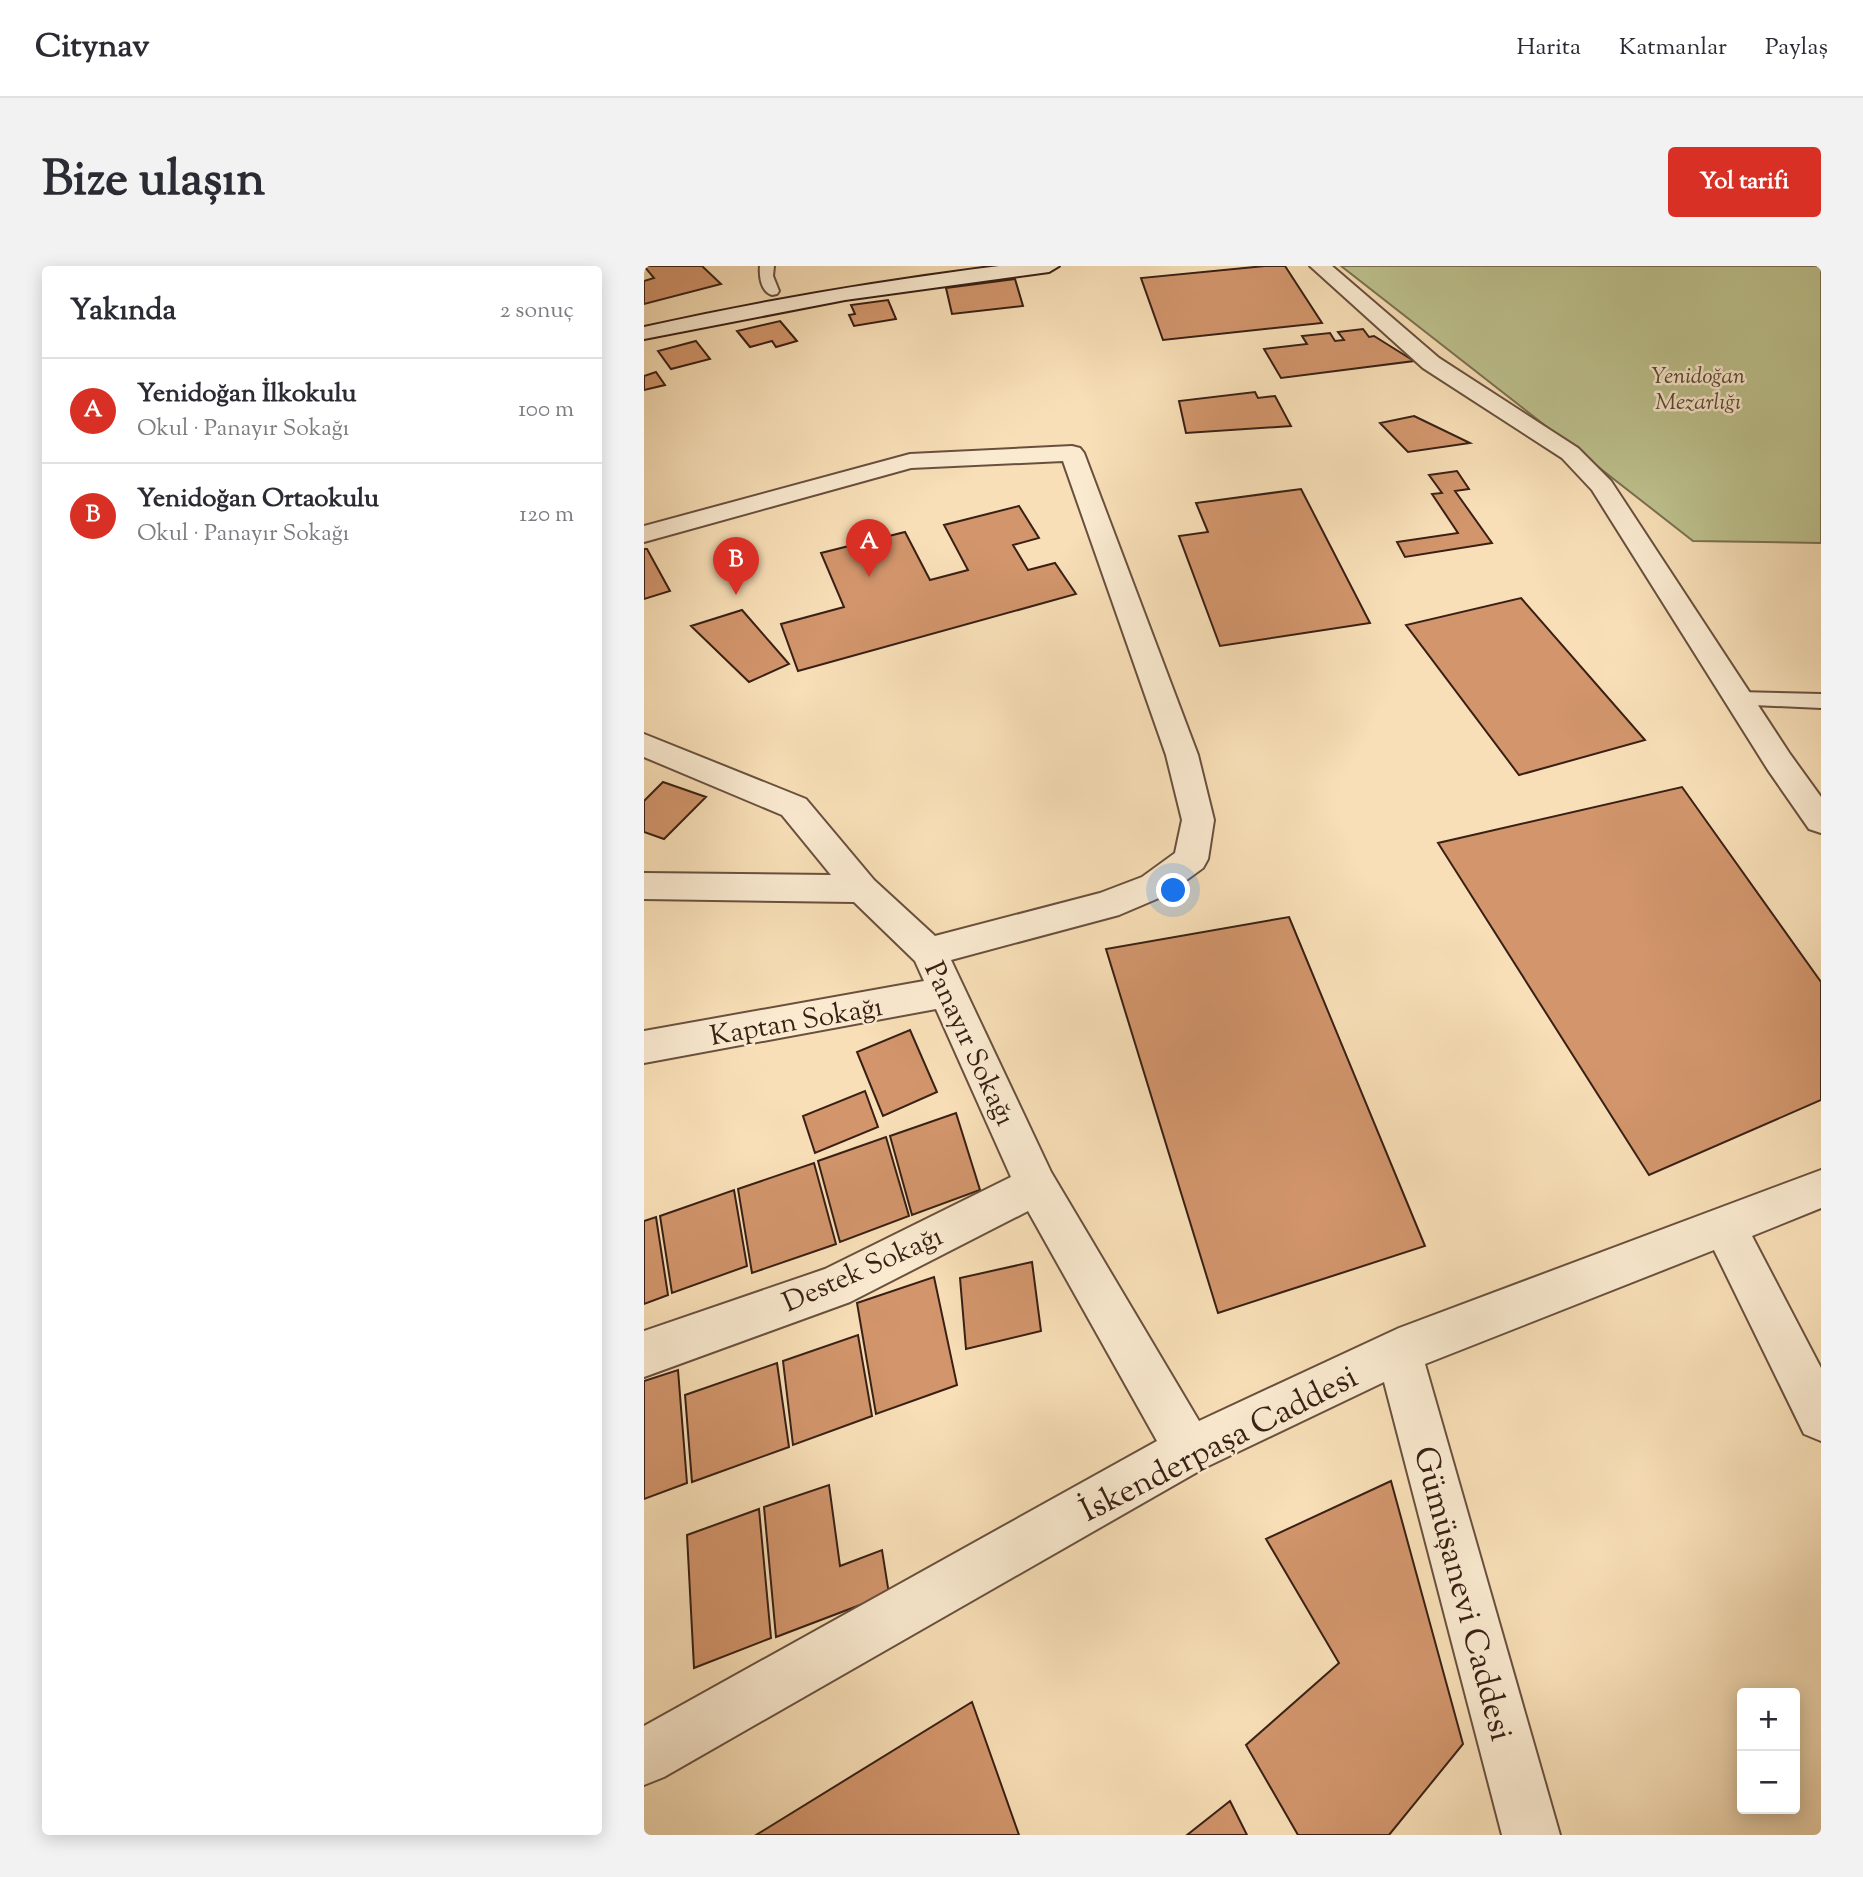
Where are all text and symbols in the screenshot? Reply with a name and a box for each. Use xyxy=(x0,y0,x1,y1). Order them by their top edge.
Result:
text: Citynav xyxy=(35,24,150,72)
text: Harita xyxy=(1516,31,1581,65)
text: Katmanlar xyxy=(1619,31,1727,65)
text: Paylaş xyxy=(1765,31,1828,65)
text: Bize ulaşın xyxy=(42,147,265,217)
button: Yol tarifi xyxy=(1668,147,1821,217)
text: Yakında xyxy=(70,290,176,333)
text: 2 sonuç xyxy=(500,295,574,328)
park label: Yenidoğan Mezarlığı xyxy=(1651,361,1745,420)
text: Yenidoğan İlkokulu xyxy=(137,376,356,413)
text: A xyxy=(84,394,102,427)
text: 100 m xyxy=(518,394,574,427)
text: Okul · Panayır Sokağı xyxy=(137,413,349,446)
text: Yenidoğan Ortaokulu xyxy=(137,481,379,518)
text: B xyxy=(86,499,100,532)
text: 120 m xyxy=(519,499,574,532)
text: Okul · Panayır Sokağı xyxy=(137,518,349,551)
pin: A xyxy=(846,519,892,577)
pin: B xyxy=(713,537,759,595)
your location xyxy=(1156,873,1190,907)
street label: Panayır Sokağı xyxy=(913,956,1024,1133)
street label: Kaptan Sokağı xyxy=(707,988,886,1058)
street label: Destek Sokağı xyxy=(777,1218,950,1324)
street label: İskenderpaşa Caddesi xyxy=(1073,1355,1367,1536)
street label: Gümüşanevi Caddesi xyxy=(1399,1441,1524,1747)
map controls xyxy=(1737,1688,1800,1814)
button: + xyxy=(1737,1688,1800,1751)
button: − xyxy=(1737,1751,1800,1814)

